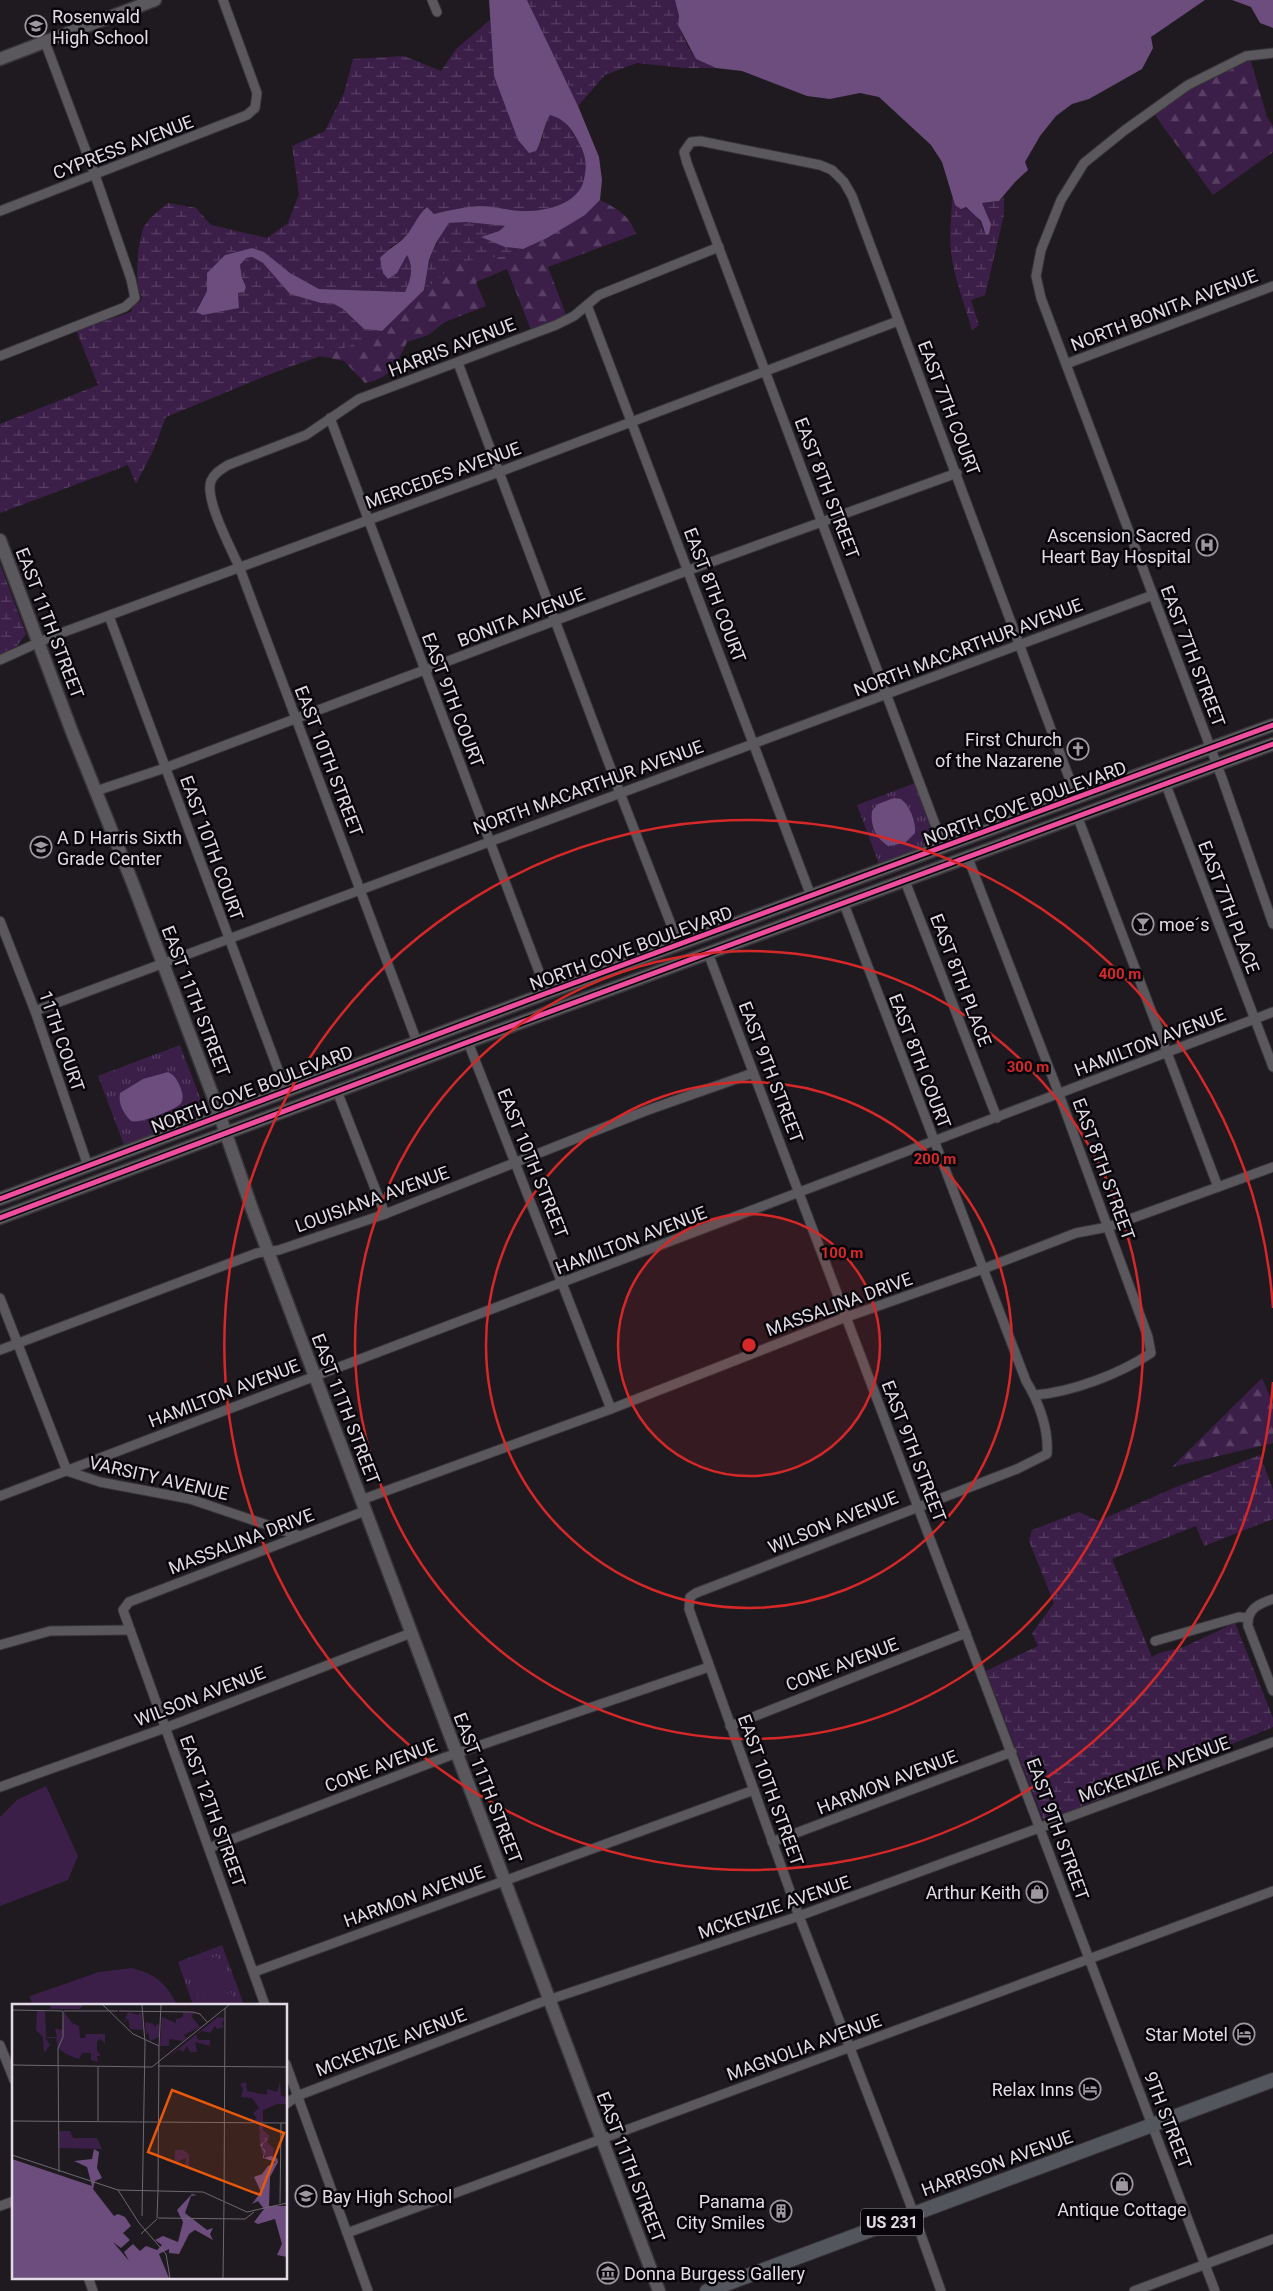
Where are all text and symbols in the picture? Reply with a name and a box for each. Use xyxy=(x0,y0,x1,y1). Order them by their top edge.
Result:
place label: Rosenwald High School xyxy=(52,6,149,48)
school or university icon: Rosenwald High School xyxy=(24,14,48,38)
street label: CYPRESS AVENUE xyxy=(50,111,196,183)
street label: NORTH BONITA AVENUE xyxy=(1068,265,1260,355)
street label: HARRIS AVENUE xyxy=(386,313,518,381)
street label: EAST 7TH COURT xyxy=(914,338,984,479)
street label: EAST 8TH STREET xyxy=(790,414,864,562)
street label: MERCEDES AVENUE xyxy=(363,437,523,513)
street label: EAST 8TH COURT xyxy=(680,525,750,666)
place label: Ascension Sacred Heart Bay Hospital xyxy=(1041,525,1191,567)
hospital icon: Ascension Sacred Heart Bay Hospital xyxy=(1195,533,1219,557)
street label: EAST 11TH STREET xyxy=(12,545,89,702)
street label: EAST 7TH STREET xyxy=(1156,582,1230,730)
street label: BONITA AVENUE xyxy=(454,583,588,651)
street label: NORTH MACARTHUR AVENUE xyxy=(851,594,1085,700)
street label: EAST 9TH COURT xyxy=(418,630,488,771)
street label: EAST 10TH STREET xyxy=(291,683,368,840)
place label: First Church of the Nazarene xyxy=(935,729,1062,771)
street label: NORTH MACARTHUR AVENUE xyxy=(470,736,706,838)
church icon: First Church of the Nazarene xyxy=(1066,737,1090,761)
street label: NORTH COVE BOULEVARD xyxy=(921,756,1129,850)
street label: EAST 10TH COURT xyxy=(176,773,248,924)
place label: A D Harris Sixth Grade Center xyxy=(57,827,182,869)
school or university icon: A D Harris Sixth Grade Center xyxy=(29,835,53,859)
street label: EAST 7TH PLACE xyxy=(1194,838,1264,976)
street label: NORTH COVE BOULEVARD xyxy=(527,901,735,995)
street label: EAST 8TH PLACE xyxy=(926,911,996,1049)
bar icon: moe´s xyxy=(1131,912,1155,936)
place label: moe´s xyxy=(1159,914,1210,935)
street label: EAST 11TH STREET xyxy=(158,923,235,1080)
text: 400 m xyxy=(1099,965,1141,983)
street label: 11TH COURT xyxy=(35,988,89,1094)
street label: EAST 8TH COURT xyxy=(885,991,955,1132)
street label: EAST 9TH STREET xyxy=(734,998,808,1146)
street label: HAMILTON AVENUE xyxy=(1071,1003,1229,1081)
street label: NORTH COVE BOULEVARD xyxy=(148,1041,356,1137)
text: 300 m xyxy=(1007,1058,1049,1076)
street label: EAST 10TH STREET xyxy=(493,1085,573,1241)
street label: EAST 8TH STREET xyxy=(1069,1095,1140,1243)
text: 200 m xyxy=(914,1150,956,1168)
street label: LOUISIANA AVENUE xyxy=(292,1161,452,1237)
street label: HAMILTON AVENUE xyxy=(552,1201,710,1279)
text: 100 m xyxy=(821,1244,863,1262)
street label: MASSALINA DRIVE xyxy=(763,1268,915,1340)
street label: EAST 11TH STREET xyxy=(308,1331,385,1488)
centre of rings xyxy=(740,1336,758,1354)
street label: HAMILTON AVENUE xyxy=(145,1354,303,1432)
street label: EAST 9TH STREET xyxy=(877,1377,951,1525)
street label: VARSITY AVENUE xyxy=(87,1452,231,1504)
street label: WILSON AVENUE xyxy=(765,1486,901,1558)
street label: MASSALINA DRIVE xyxy=(165,1504,317,1578)
street label: CONE AVENUE xyxy=(783,1633,901,1695)
street label: WILSON AVENUE xyxy=(132,1661,268,1731)
street label: EAST 11TH STREET xyxy=(450,1710,527,1867)
street label: EAST 10TH STREET xyxy=(734,1711,808,1869)
street label: EAST 12TH STREET xyxy=(176,1732,250,1890)
street label: MCKENZIE AVENUE xyxy=(1075,1732,1233,1806)
street label: CONE AVENUE xyxy=(322,1734,440,1796)
street label: HARMON AVENUE xyxy=(814,1746,960,1818)
street label: EAST 9TH STREET xyxy=(1023,1755,1094,1903)
street label: HARMON AVENUE xyxy=(341,1861,487,1931)
street label: MCKENZIE AVENUE xyxy=(695,1871,853,1943)
shop icon: Arthur Keith xyxy=(1025,1880,1049,1904)
place label: Arthur Keith xyxy=(926,1882,1021,1903)
inset map xyxy=(12,2004,288,2278)
street label: MCKENZIE AVENUE xyxy=(313,2004,469,2080)
street label: MAGNOLIA AVENUE xyxy=(724,2009,884,2085)
hotel icon: Star Motel xyxy=(1232,2022,1256,2046)
place label: Star Motel xyxy=(1145,2024,1228,2045)
street label: 9TH STREET xyxy=(1140,2069,1196,2172)
hotel icon: Relax Inns xyxy=(1078,2077,1102,2101)
place label: Relax Inns xyxy=(992,2079,1074,2100)
street label: EAST 11TH STREET xyxy=(593,2089,670,2246)
street label: HARRISON AVENUE xyxy=(918,2126,1076,2200)
shop icon: Antique Cottage xyxy=(1110,2172,1134,2196)
school or university icon: Bay High School xyxy=(294,2184,318,2208)
place label: Bay High School xyxy=(322,2186,453,2207)
place label: Panama City Smiles xyxy=(676,2191,765,2233)
building icon: Panama City Smiles xyxy=(769,2199,793,2223)
place label: Antique Cottage xyxy=(1057,2199,1187,2220)
road number: US 231 xyxy=(861,2208,923,2236)
museum icon: Donna Burgess Gallery xyxy=(596,2261,620,2285)
place label: Donna Burgess Gallery xyxy=(624,2263,806,2284)

